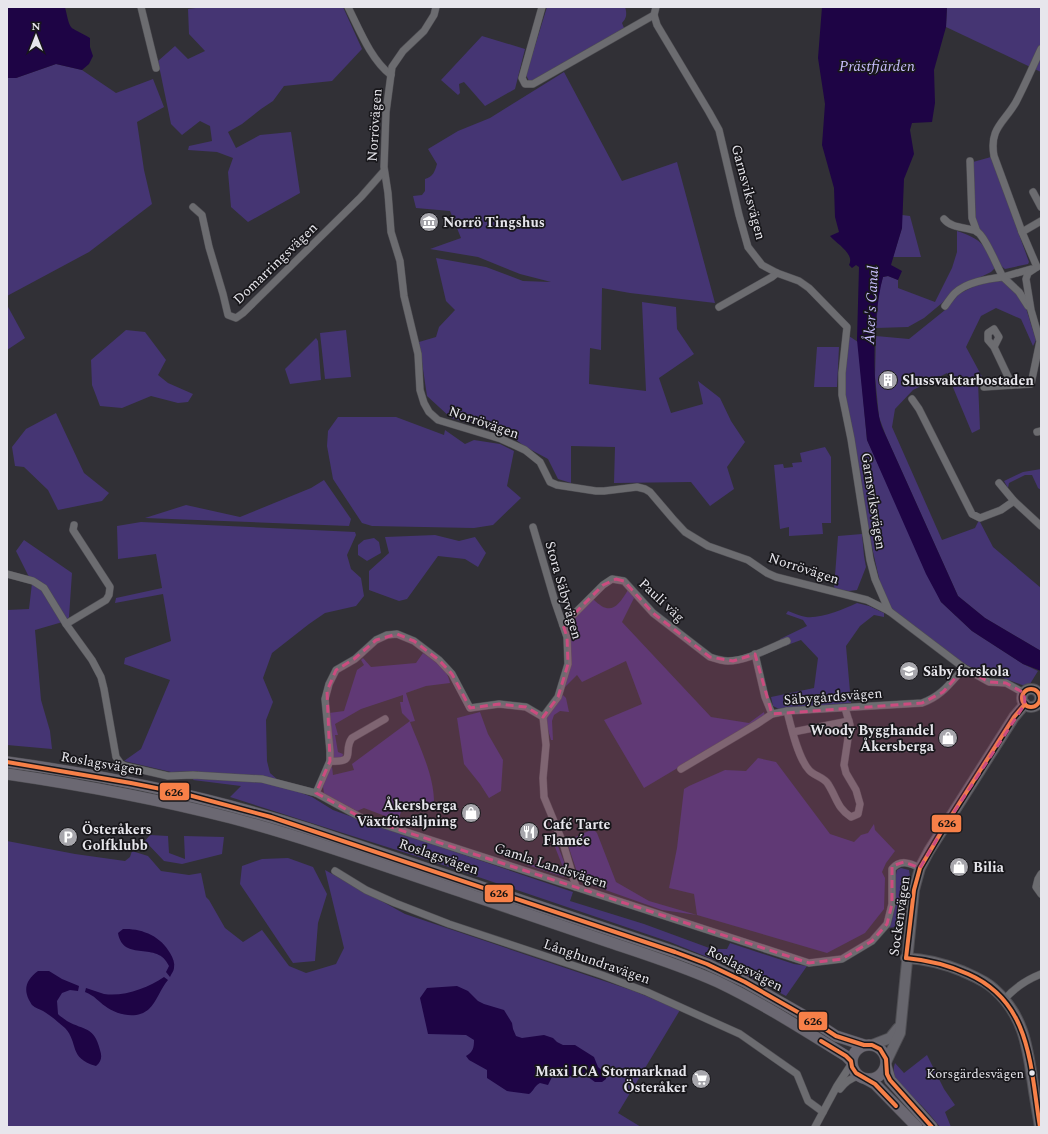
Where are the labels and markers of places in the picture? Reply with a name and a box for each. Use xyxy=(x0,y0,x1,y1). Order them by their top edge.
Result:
museum icon: Norrö Tingshus xyxy=(418,211,440,233)
place label: Norrö Tingshus xyxy=(443,212,545,233)
building icon: Slussvaktarbostaden xyxy=(877,369,899,391)
place label: Slussvaktarbostaden xyxy=(902,370,1034,391)
school or university icon: Säby forskola xyxy=(898,660,920,682)
place label: Säby forskola xyxy=(923,661,1010,682)
place label: Woody Bygghandel Åkersberga xyxy=(810,720,935,757)
shop icon: Woody Bygghandel Åkersberga xyxy=(937,727,959,749)
place label: Åkersberga Växtförsäljning xyxy=(356,795,458,832)
shop icon: Åkersberga Växtförsäljning xyxy=(460,802,482,824)
place label: Café Tarte Flamée xyxy=(543,814,611,851)
place label: Österåkers Golfklubb xyxy=(82,819,152,856)
restaurant icon: Café Tarte Flamée xyxy=(518,821,540,843)
parking icon: Österåkers Golfklubb xyxy=(57,826,79,848)
shop icon: Bilia xyxy=(948,856,970,878)
place label: Bilia xyxy=(973,857,1005,878)
place label: Maxi ICA Stormarknad Österåker xyxy=(535,1061,687,1098)
place label: Korsgärdesvägen xyxy=(926,1064,1024,1084)
supermarket icon: Maxi ICA Stormarknad Österåker xyxy=(690,1068,712,1090)
marker: Korsgärdesvägen xyxy=(1027,1068,1037,1078)

